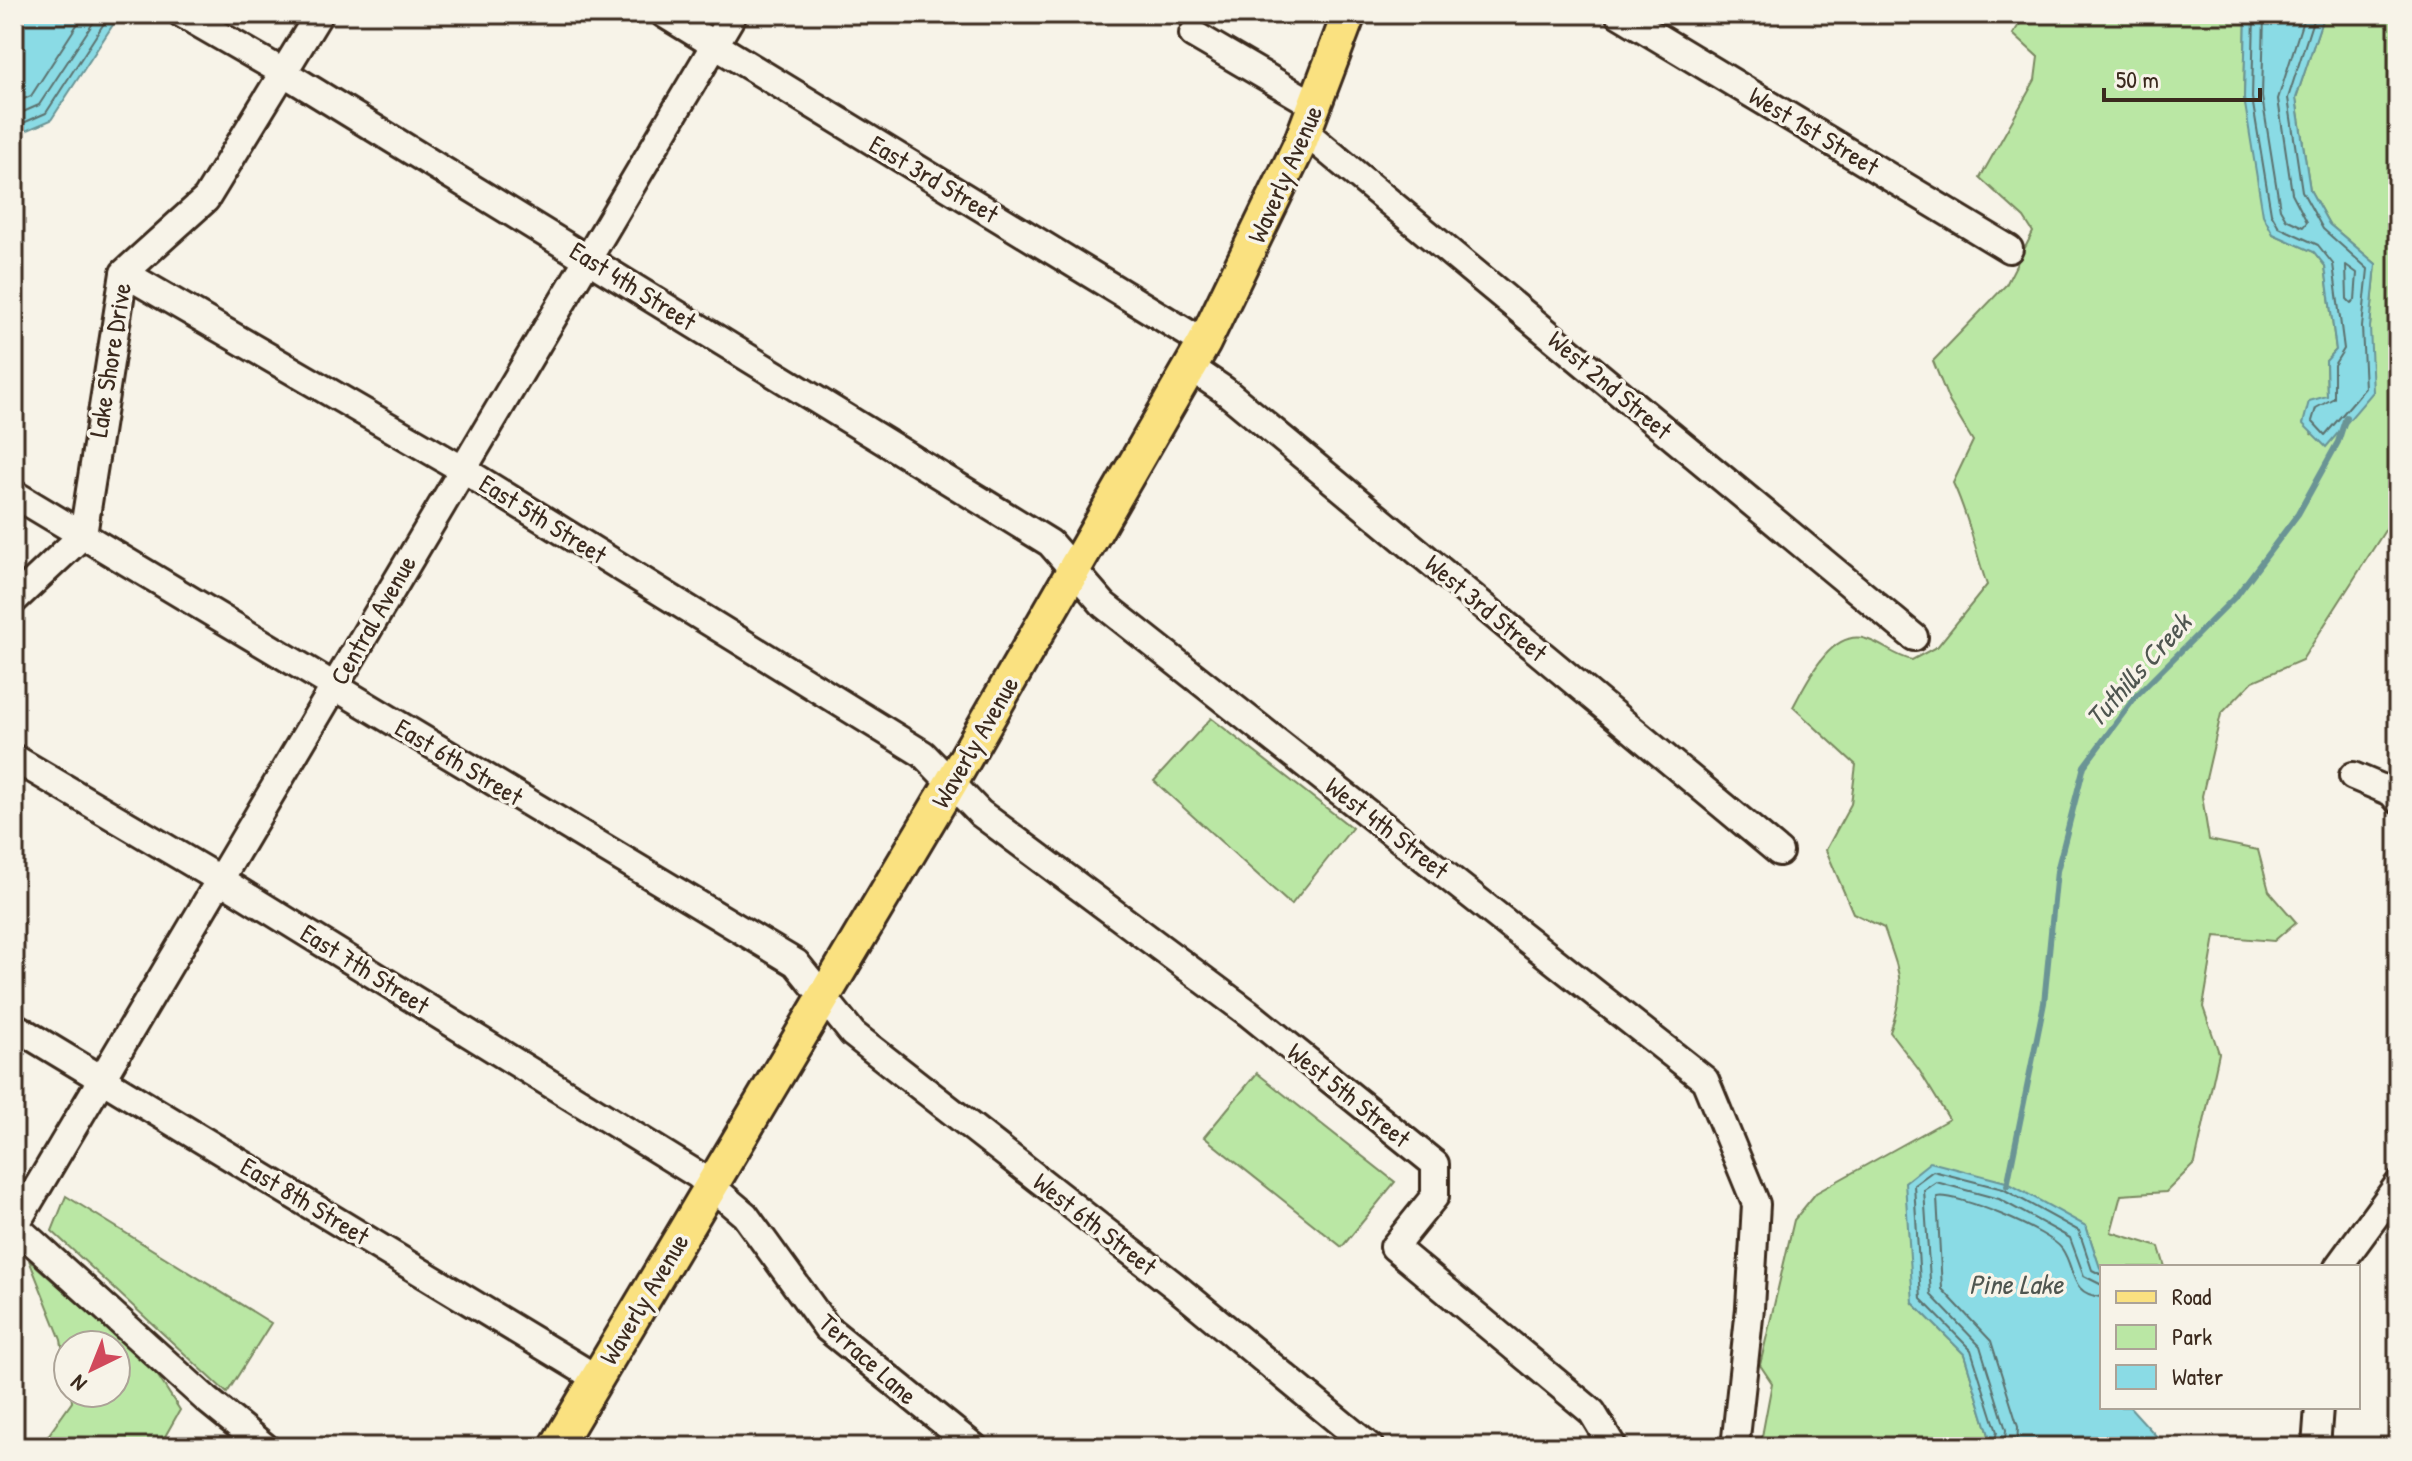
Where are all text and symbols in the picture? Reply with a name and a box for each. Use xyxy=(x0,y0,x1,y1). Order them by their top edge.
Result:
scale bar xyxy=(2104,52,2260,102)
text: 50 m xyxy=(2116,63,2159,95)
street label: West 1st Street xyxy=(1743,78,1887,184)
street label: Waverly Avenue xyxy=(1239,100,1330,248)
street label: East 3rd Street xyxy=(863,126,1006,231)
street label: East 4th Street xyxy=(563,233,704,339)
street label: Lake Shore Drive xyxy=(80,280,139,439)
street label: West 2nd Street xyxy=(1541,322,1681,448)
street label: East 5th Street xyxy=(473,466,614,572)
street label: West 3rd Street xyxy=(1418,546,1556,670)
street label: Central Avenue xyxy=(321,549,424,691)
water label: Tuthills Creek xyxy=(2077,603,2201,735)
street label: Waverly Avenue xyxy=(923,669,1026,814)
street label: East 6th Street xyxy=(389,710,531,814)
street label: West 4th Street xyxy=(1318,768,1457,887)
street label: East 7th Street xyxy=(294,915,437,1023)
street label: West 5th Street xyxy=(1281,1034,1419,1156)
street label: East 8th Street xyxy=(234,1148,377,1253)
street label: West 6th Street xyxy=(1026,1164,1165,1284)
street label: Waverly Avenue xyxy=(591,1227,696,1371)
water label: Pine Lake xyxy=(1969,1265,2065,1303)
legend xyxy=(2100,1265,2360,1409)
text: Road xyxy=(2172,1280,2211,1312)
street label: Terrace Lane xyxy=(812,1305,925,1412)
text: Park xyxy=(2172,1320,2212,1352)
north arrow xyxy=(52,1329,132,1409)
text: Water xyxy=(2172,1360,2223,1392)
text: N xyxy=(64,1368,93,1399)

